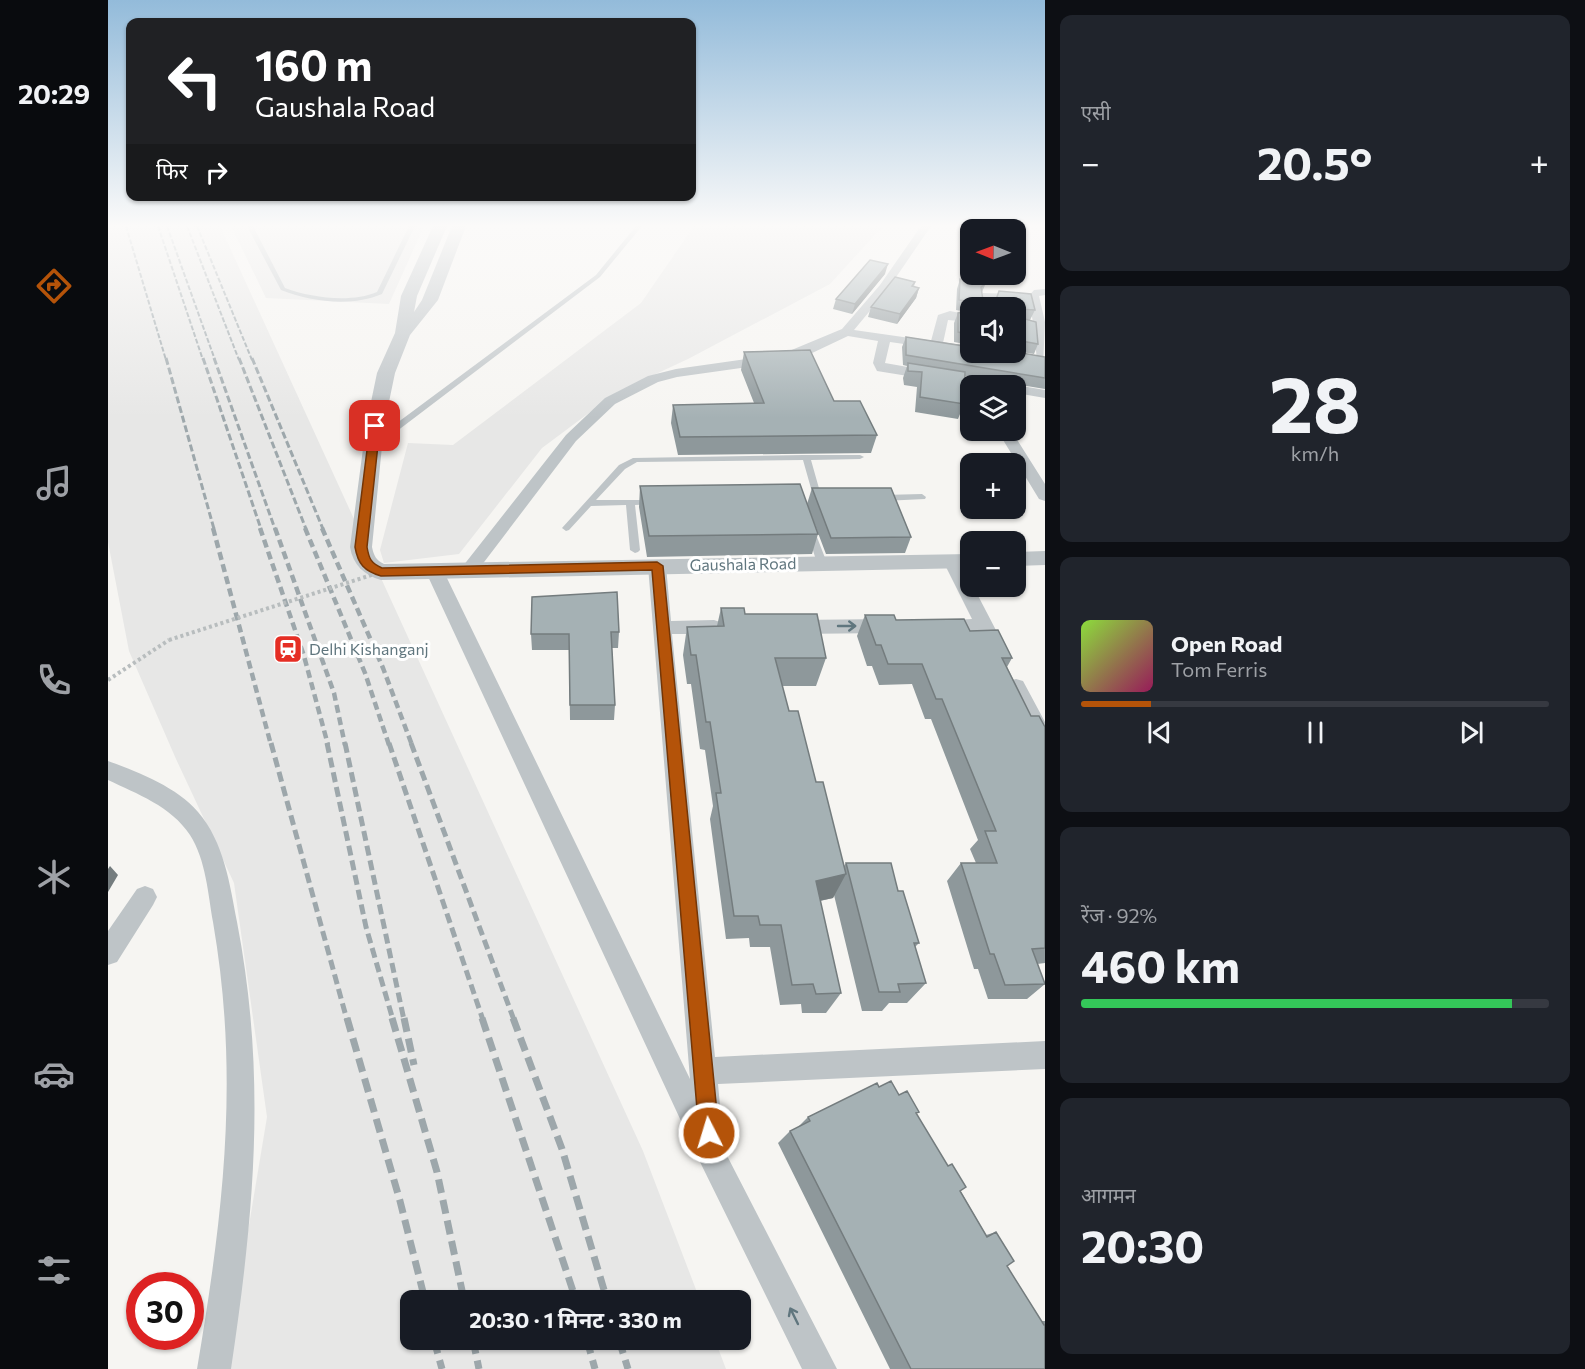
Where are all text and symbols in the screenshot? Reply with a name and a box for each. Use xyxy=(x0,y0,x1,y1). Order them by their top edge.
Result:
text: 160 m xyxy=(255,38,373,90)
icon: left xyxy=(156,42,234,120)
text: 20:29 xyxy=(18,77,90,110)
text: Gaushala Road xyxy=(255,90,435,123)
text: एसी xyxy=(1081,100,1111,124)
text: 20.5° xyxy=(1257,134,1372,189)
text: − xyxy=(1081,141,1100,182)
text: + xyxy=(1530,141,1549,182)
icon: right xyxy=(200,156,233,189)
text: फिर xyxy=(156,157,188,184)
north arrow xyxy=(960,219,1026,285)
map controls xyxy=(960,219,1026,597)
icon: directions xyxy=(33,265,75,307)
button: sound xyxy=(960,297,1026,363)
text: 28 xyxy=(1269,354,1361,449)
button: layers xyxy=(960,375,1026,441)
pin xyxy=(349,400,400,451)
icon: arrive xyxy=(358,409,391,442)
text: km/h xyxy=(1291,441,1339,465)
button: + xyxy=(960,453,1026,519)
icon: music xyxy=(33,462,75,504)
button: − xyxy=(960,531,1026,597)
street label: Gaushala Road xyxy=(689,553,797,574)
one-way arrow xyxy=(837,621,857,632)
text: Open Road xyxy=(1171,630,1282,657)
station icon: Delhi Kishanganj xyxy=(272,633,304,665)
place label: Delhi Kishanganj xyxy=(309,639,429,658)
text: Tom Ferris xyxy=(1171,657,1267,681)
icon: phone xyxy=(33,659,75,701)
icon: previous xyxy=(1143,716,1176,749)
icon: pause xyxy=(1299,716,1332,749)
icon: next xyxy=(1455,716,1488,749)
icon: climate xyxy=(33,856,75,898)
text: रेंज · 92% xyxy=(1081,903,1157,927)
text: 460 km xyxy=(1081,937,1240,992)
icon: car xyxy=(33,1053,75,1095)
position arrow xyxy=(677,1101,741,1165)
text: आगमन xyxy=(1081,1183,1136,1207)
text: 20:30 xyxy=(1081,1217,1204,1272)
icon: filters xyxy=(33,1249,75,1291)
speed limit sign: 30 xyxy=(126,1272,204,1350)
text: 20:30 · 1 मिनट · 330 m xyxy=(469,1306,682,1333)
one-way arrow xyxy=(788,1308,800,1326)

